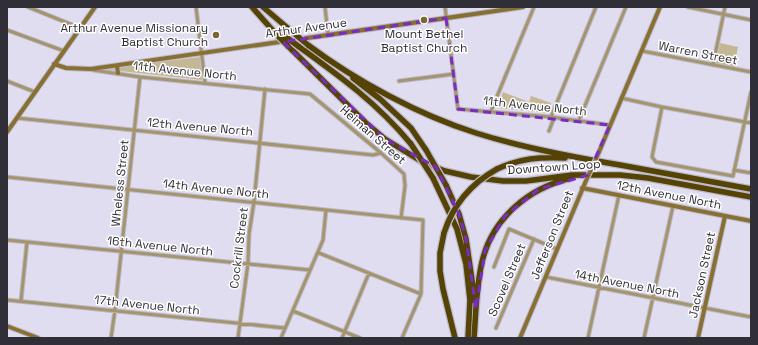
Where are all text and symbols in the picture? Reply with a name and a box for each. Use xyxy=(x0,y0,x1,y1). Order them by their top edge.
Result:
street label: Arthur Avenue xyxy=(264,14,348,42)
marker: Mount Bethel Baptist Church xyxy=(419,15,429,25)
place label: Arthur Avenue Missionary Baptist Church xyxy=(60,20,208,50)
place label: Mount Bethel Baptist Church xyxy=(381,26,467,56)
marker: Arthur Avenue Missionary Baptist Church xyxy=(211,30,221,40)
street label: Warren Street xyxy=(657,37,739,69)
street label: 11th Avenue North xyxy=(132,58,238,84)
street label: 11th Avenue North xyxy=(482,93,588,119)
street label: Heiman Street xyxy=(337,102,409,168)
street label: 12th Avenue North xyxy=(146,114,254,140)
street label: Wheless Street xyxy=(107,139,133,227)
street label: Downtown Loop xyxy=(507,156,602,178)
street label: 14th Avenue North xyxy=(162,175,270,203)
street label: 12th Avenue North xyxy=(615,177,723,213)
street label: Jefferson Street xyxy=(527,188,577,282)
street label: Cockrill Street xyxy=(226,206,252,290)
street label: Jackson Street xyxy=(685,230,719,320)
street label: 16th Avenue North xyxy=(106,232,214,260)
street label: Scovel Street xyxy=(484,241,530,319)
street label: 14th Avenue North xyxy=(573,266,681,302)
street label: 17th Avenue North xyxy=(94,292,200,318)

